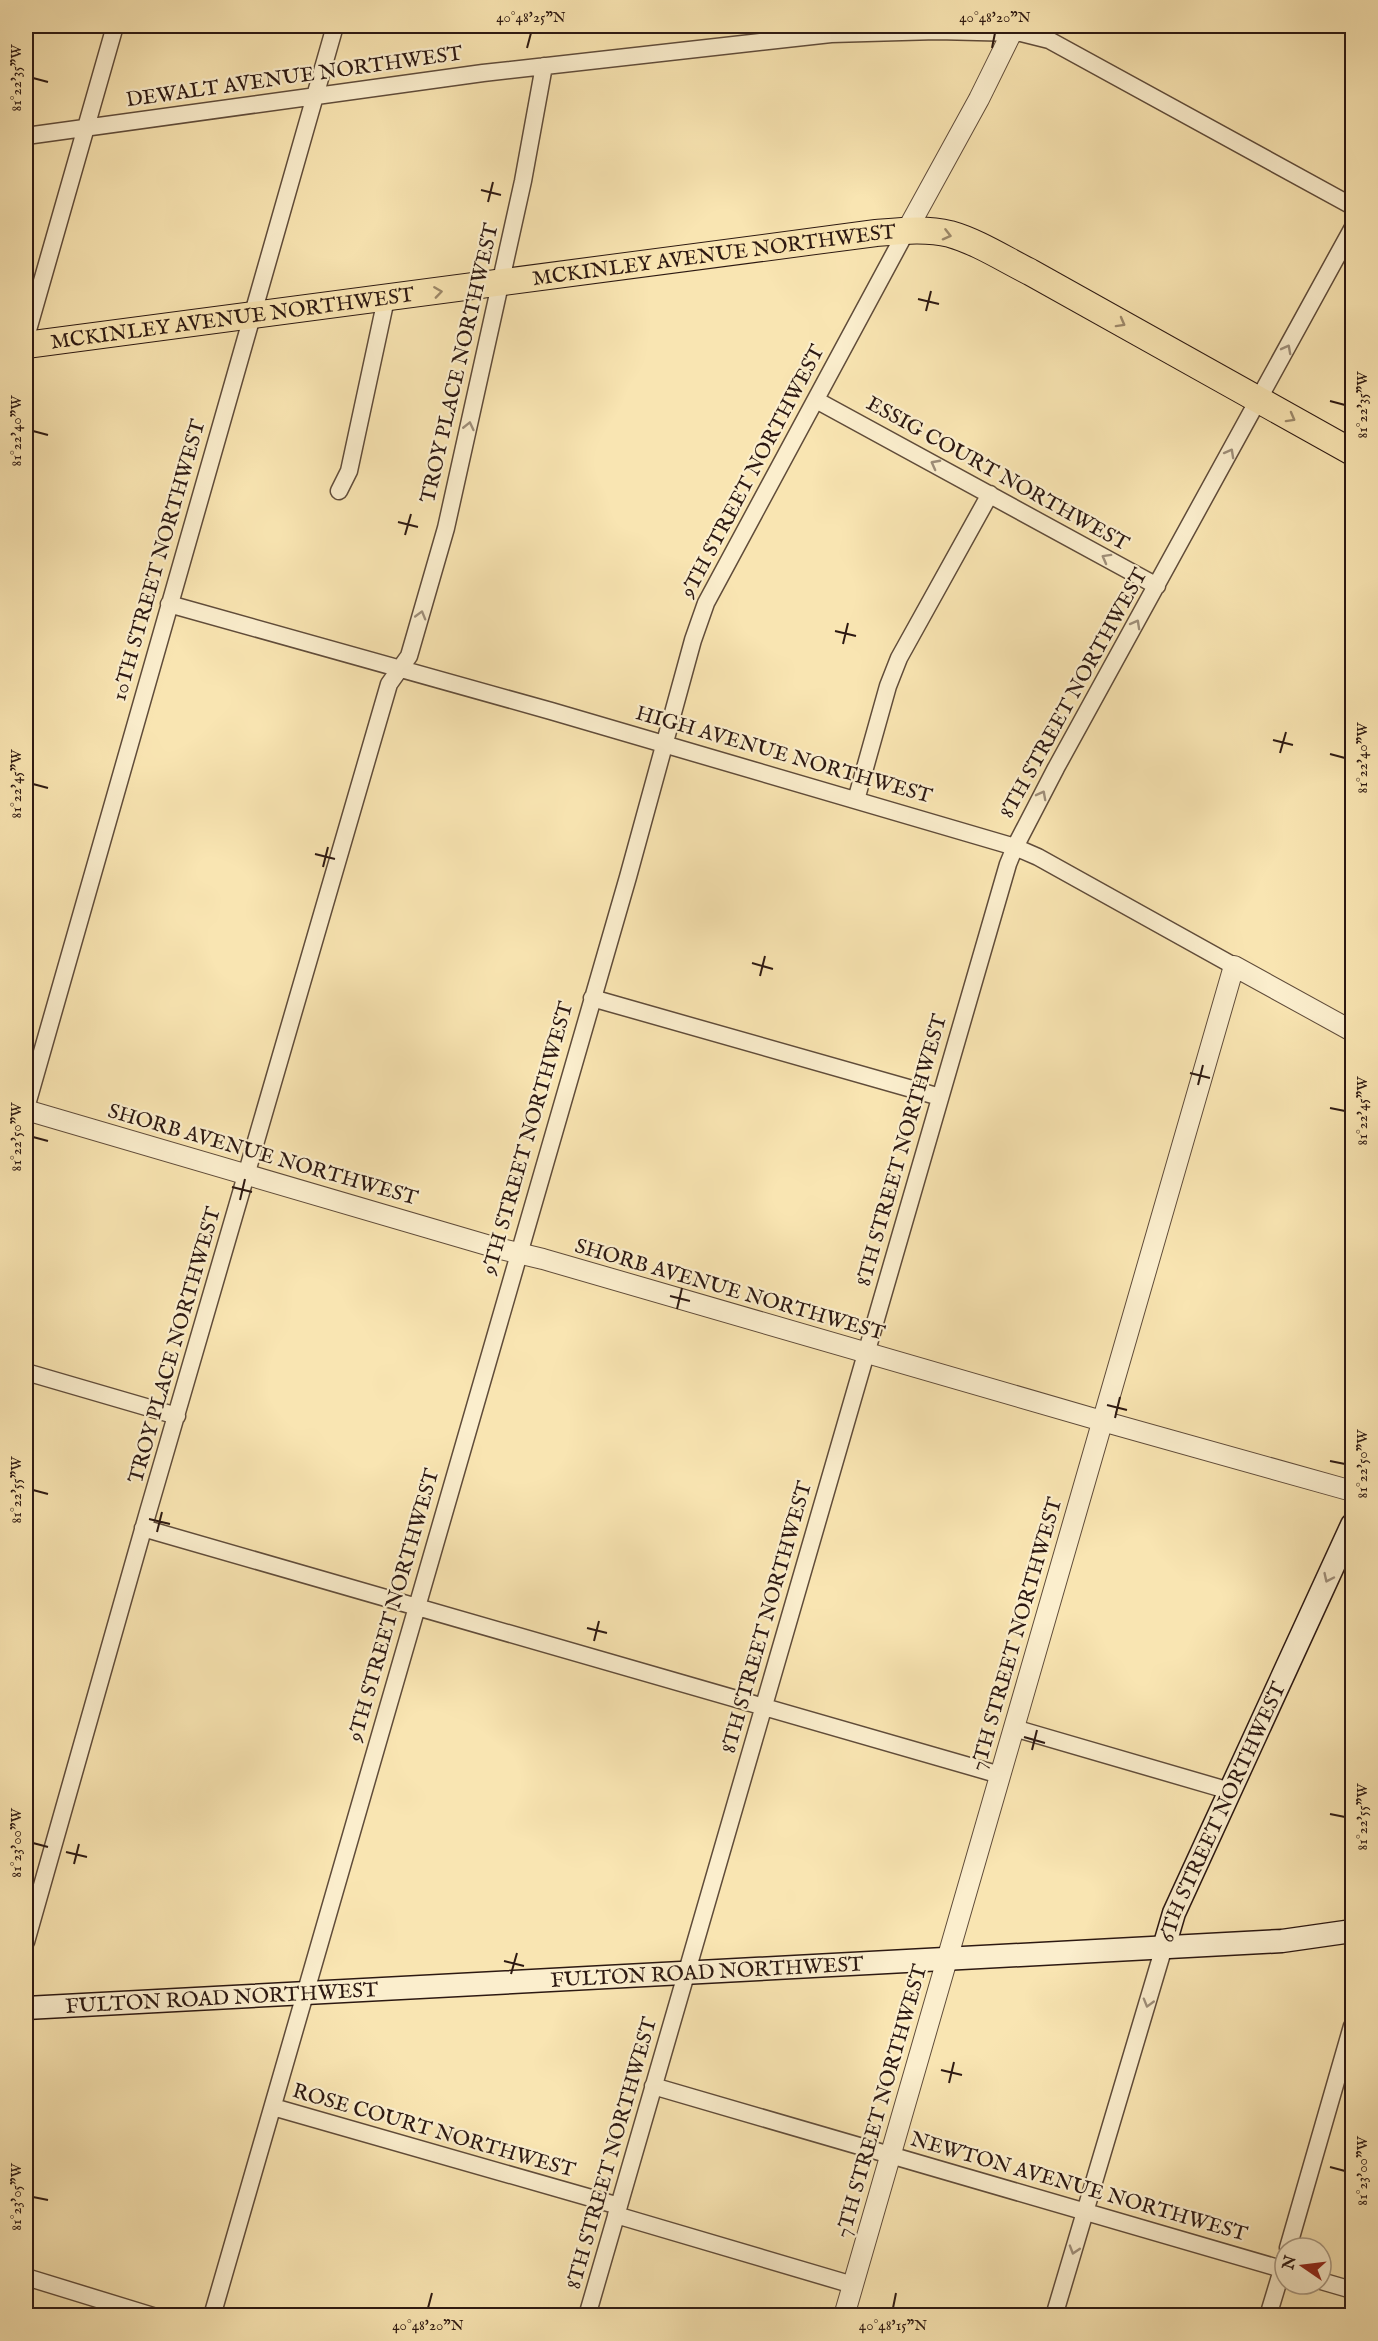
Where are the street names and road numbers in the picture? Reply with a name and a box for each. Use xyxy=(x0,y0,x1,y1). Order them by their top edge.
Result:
street label: DEWALT AVENUE NORTHWEST xyxy=(124,40,465,114)
street label: MCKINLEY AVENUE NORTHWEST xyxy=(531,219,898,293)
street label: TROY PLACE NORTHWEST xyxy=(415,220,506,506)
street label: MCKINLEY AVENUE NORTHWEST xyxy=(49,282,417,357)
street label: 9TH STREET NORTHWEST xyxy=(675,340,832,604)
street label: ESSIG COURT NORTHWEST xyxy=(861,391,1134,558)
street label: 10TH STREET NORTHWEST xyxy=(106,416,213,704)
street label: 8TH STREET NORTHWEST xyxy=(994,563,1155,823)
street label: HIGH AVENUE NORTHWEST xyxy=(632,700,936,811)
street label: 9TH STREET NORTHWEST xyxy=(476,998,581,1279)
street label: 8TH STREET NORTHWEST xyxy=(851,1011,954,1290)
street label: SHORB AVENUE NORTHWEST xyxy=(104,1098,421,1213)
street label: TROY PLACE NORTHWEST xyxy=(123,1203,228,1487)
street label: SHORB AVENUE NORTHWEST xyxy=(571,1233,888,1348)
street label: 9TH STREET NORTHWEST xyxy=(342,1465,447,1746)
street label: 8TH STREET NORTHWEST xyxy=(716,1478,819,1757)
street label: 7TH STREET NORTHWEST xyxy=(965,1494,1070,1774)
street label: 6TH STREET NORTHWEST xyxy=(1154,1678,1293,1946)
street label: FULTON ROAD NORTHWEST xyxy=(550,1951,865,1995)
street label: 7TH STREET NORTHWEST xyxy=(830,1961,935,2241)
street label: FULTON ROAD NORTHWEST xyxy=(65,1977,380,2021)
street label: 8TH STREET NORTHWEST xyxy=(561,2014,664,2293)
street label: ROSE COURT NORTHWEST xyxy=(289,2078,579,2185)
street label: NEWTON AVENUE NORTHWEST xyxy=(907,2126,1251,2249)

